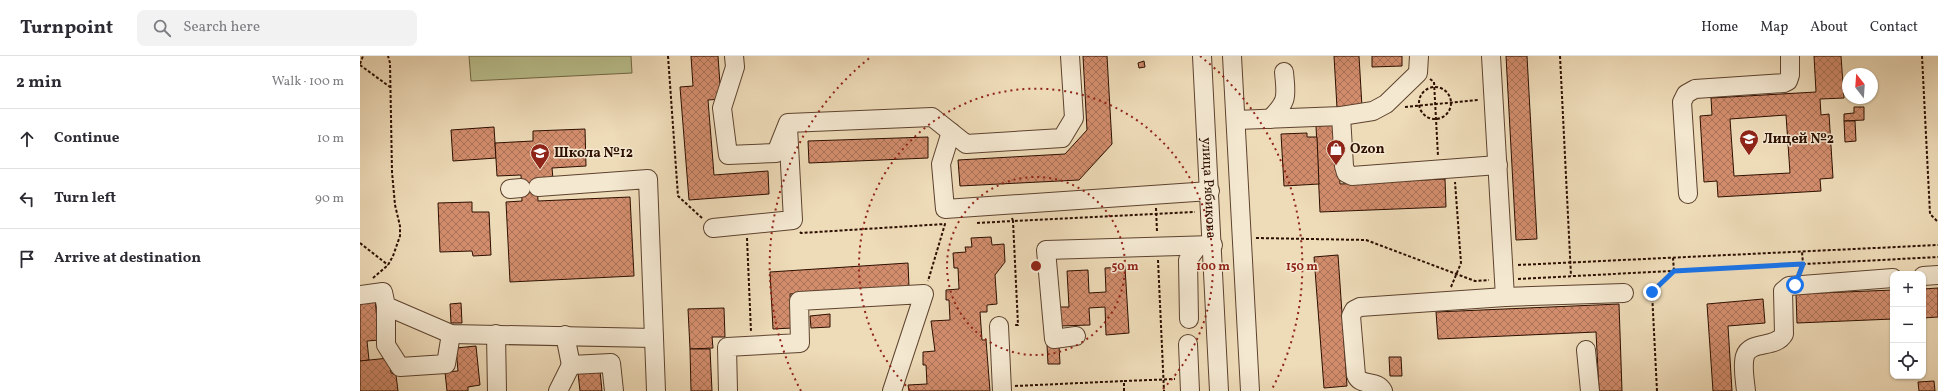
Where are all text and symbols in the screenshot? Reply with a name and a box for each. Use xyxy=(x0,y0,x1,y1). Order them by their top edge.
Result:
search box xyxy=(137,10,417,46)
text: Turnpoint xyxy=(20,15,113,41)
icon: search xyxy=(151,17,173,39)
text: Search here xyxy=(183,17,260,38)
text: Home xyxy=(1701,18,1738,37)
text: Map xyxy=(1760,18,1788,37)
text: About xyxy=(1810,18,1848,37)
text: Contact xyxy=(1870,18,1918,37)
north arrow xyxy=(1842,68,1878,104)
text: 2 min xyxy=(16,71,62,94)
text: Walk · 100 m xyxy=(272,73,344,91)
icon: ahead xyxy=(16,128,38,150)
text: Continue xyxy=(54,128,119,149)
school or university icon: Лицей №2 xyxy=(1738,128,1760,156)
text: 10 m xyxy=(317,130,344,148)
place label: Лицей №2 xyxy=(1763,130,1834,149)
street label: улица Рябикова xyxy=(1197,137,1221,239)
shop icon: Ozon xyxy=(1325,138,1347,166)
place label: Ozon xyxy=(1350,140,1385,159)
school or university icon: Школа №12 xyxy=(529,142,551,170)
place label: Школа №12 xyxy=(554,144,633,163)
icon: left xyxy=(16,188,38,210)
text: Turn left xyxy=(54,188,116,209)
text: 90 m xyxy=(315,190,344,208)
icon: arrive xyxy=(16,248,38,270)
text: Arrive at destination xyxy=(54,248,201,269)
centre of rings xyxy=(1029,259,1043,273)
text: 50 m xyxy=(1111,259,1139,275)
text: 100 m xyxy=(1196,259,1230,275)
text: 150 m xyxy=(1286,259,1318,275)
map controls xyxy=(1890,271,1926,379)
button: + xyxy=(1890,271,1926,307)
route start xyxy=(1786,276,1804,294)
route end xyxy=(1643,283,1661,301)
button: − xyxy=(1890,307,1926,343)
button: locate xyxy=(1890,343,1926,379)

